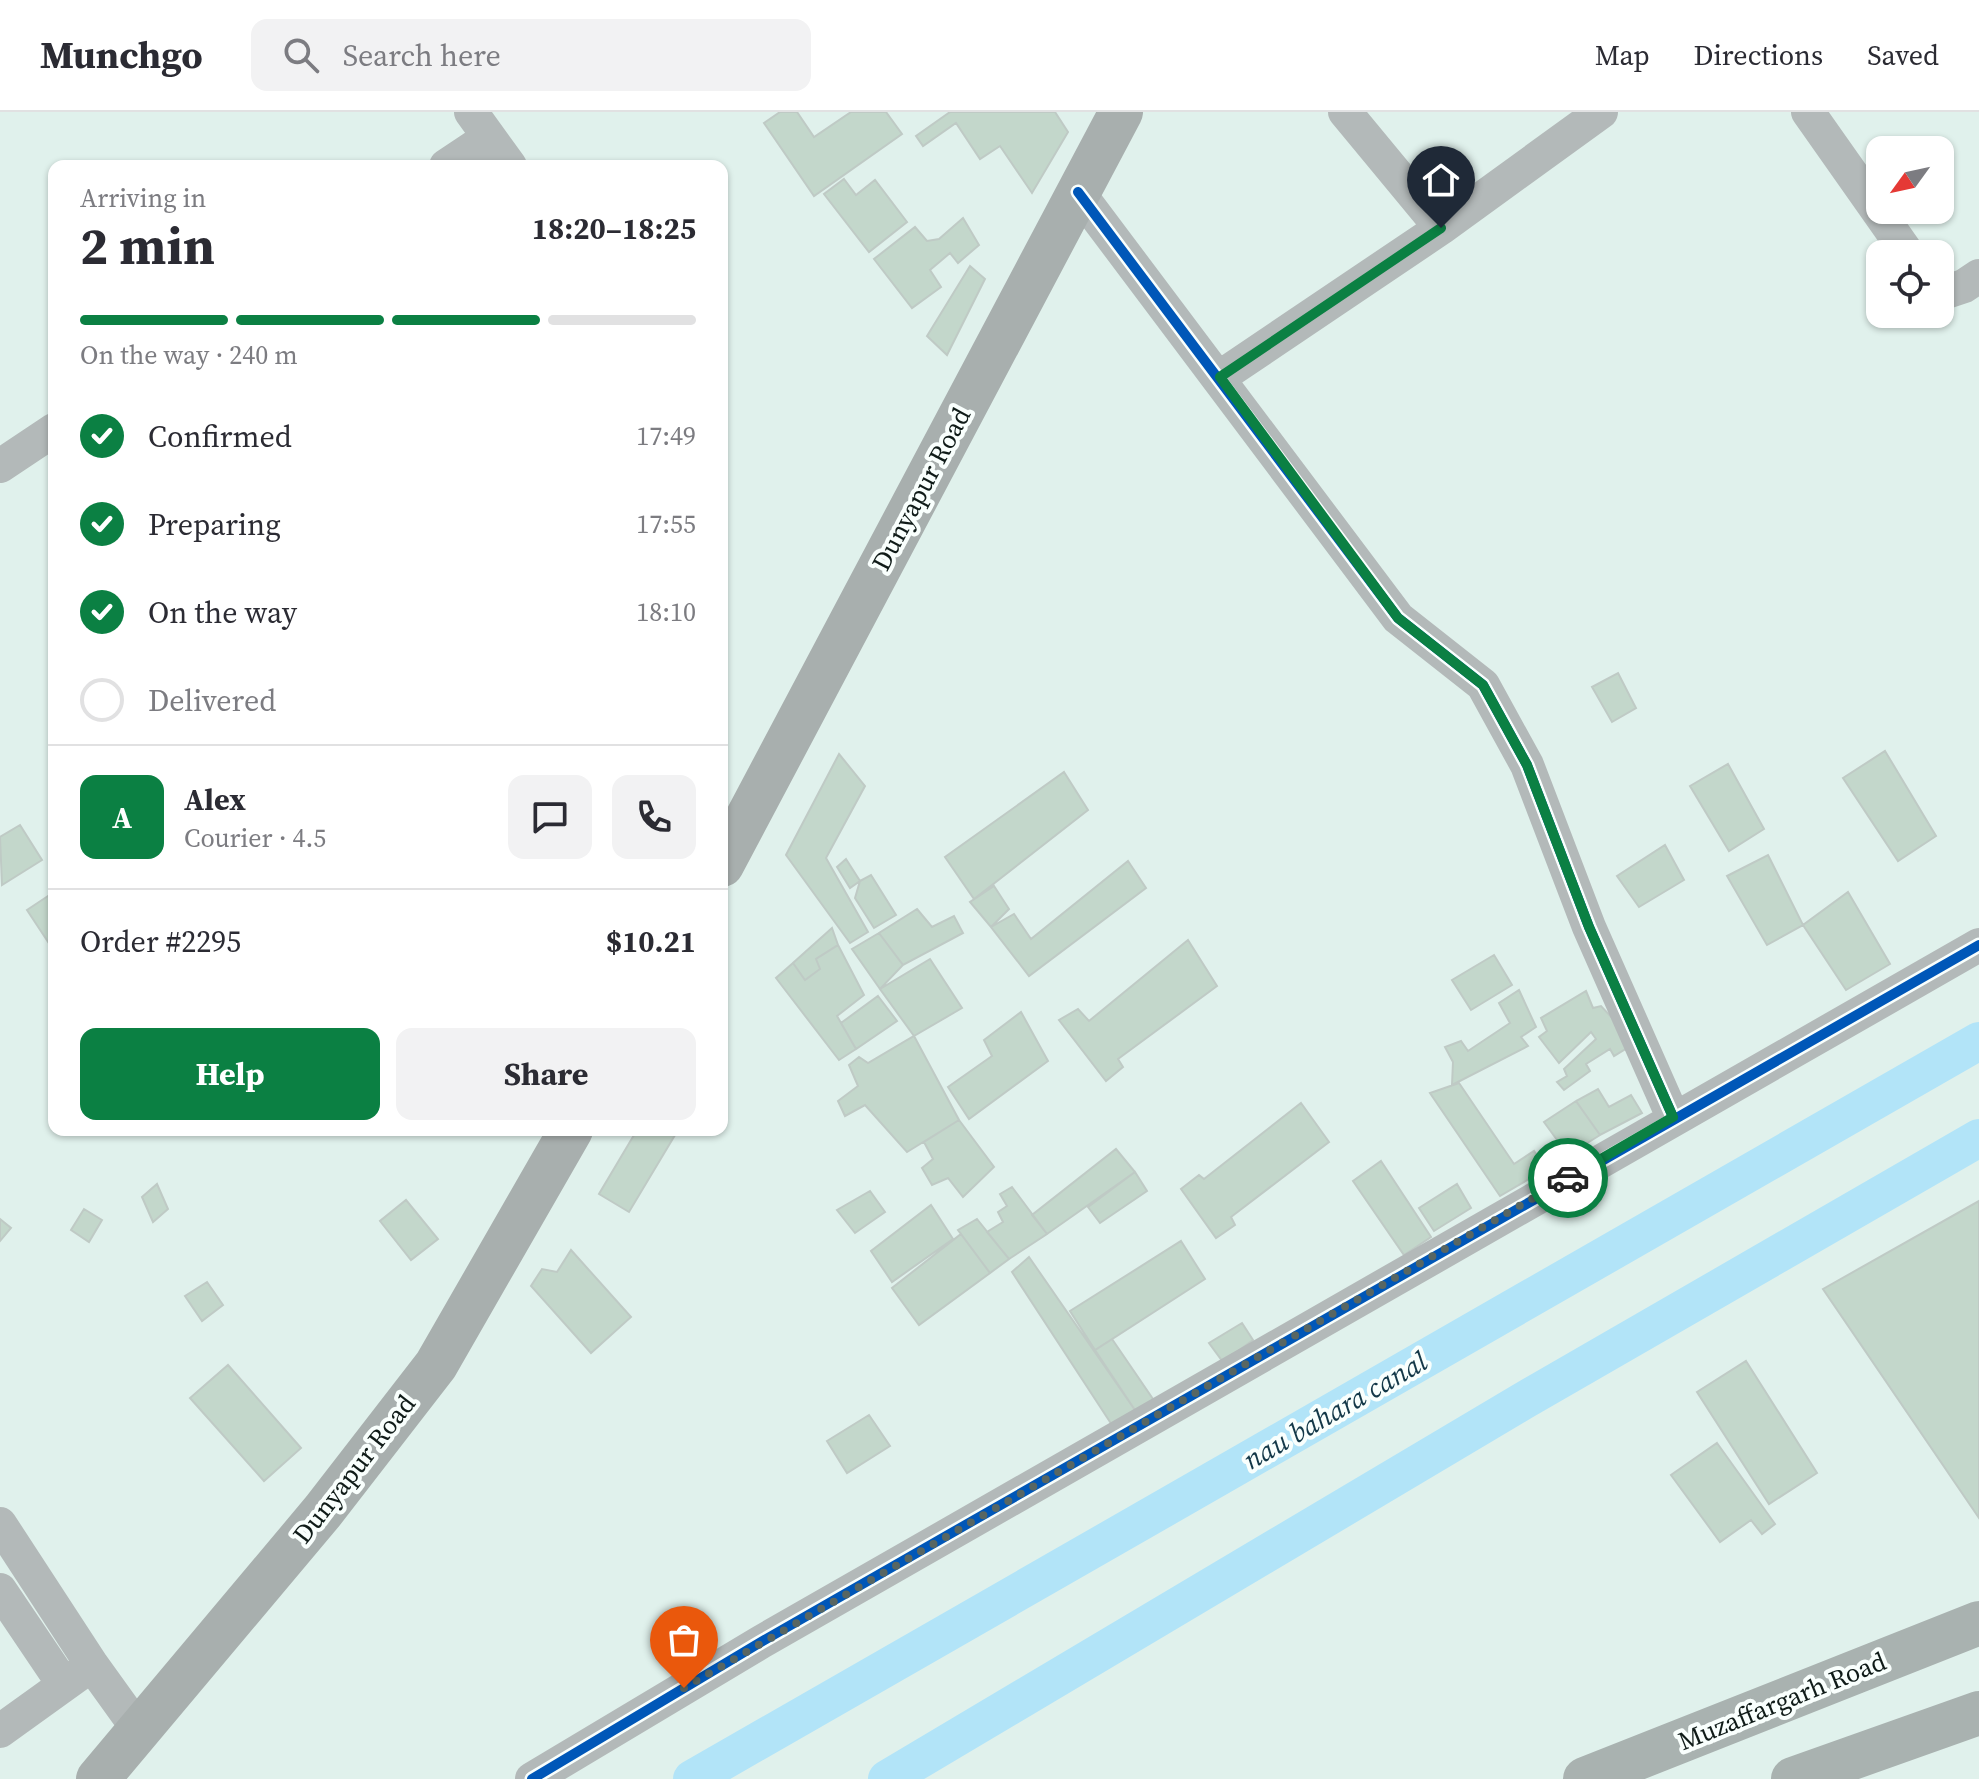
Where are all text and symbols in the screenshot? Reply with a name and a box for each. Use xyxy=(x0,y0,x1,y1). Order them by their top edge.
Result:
search box xyxy=(251,19,811,91)
text: Munchgo xyxy=(40,29,203,81)
icon: search xyxy=(279,33,323,77)
text: Search here xyxy=(343,35,501,76)
text: Map xyxy=(1595,36,1650,74)
text: Directions xyxy=(1694,36,1823,74)
text: Saved xyxy=(1867,36,1939,74)
north arrow xyxy=(1866,136,1954,224)
map controls xyxy=(1866,136,1954,328)
pin xyxy=(1407,146,1475,228)
icon: home xyxy=(1419,158,1463,202)
text: Arriving in xyxy=(80,180,206,216)
text: 18:20–18:25 xyxy=(532,208,696,249)
text: 2 min xyxy=(80,210,215,281)
button: locate xyxy=(1866,240,1954,328)
text: On the way · 240 m xyxy=(80,337,298,373)
street label: Dunyapur Road xyxy=(863,401,979,577)
icon: check xyxy=(80,414,124,458)
text: Confirmed xyxy=(148,416,292,457)
text: 17:49 xyxy=(636,418,696,454)
icon: check xyxy=(80,502,124,546)
text: Preparing xyxy=(148,504,281,545)
text: 17:55 xyxy=(636,506,696,542)
icon: check xyxy=(80,590,124,634)
text: On the way xyxy=(148,592,297,633)
text: 18:10 xyxy=(636,594,696,630)
text: Delivered xyxy=(148,680,276,721)
button: chat xyxy=(508,775,592,859)
button: phone xyxy=(612,775,696,859)
text: Alex xyxy=(184,779,246,820)
text: A xyxy=(112,797,132,838)
text: Courier · 4.5 xyxy=(184,820,326,856)
text: Order #2295 xyxy=(80,921,241,962)
text: $10.21 xyxy=(606,921,696,962)
button: Help xyxy=(80,1028,380,1120)
button: Share xyxy=(396,1028,696,1120)
courier xyxy=(1528,1138,1608,1218)
icon: car xyxy=(1546,1156,1590,1200)
water label: nau bahara canal xyxy=(1236,1342,1434,1478)
street label: Dunyapur Road xyxy=(284,1387,424,1551)
pin xyxy=(650,1606,718,1688)
icon: bag xyxy=(662,1618,706,1662)
street label: Muzaffargarh Road xyxy=(1673,1643,1892,1759)

